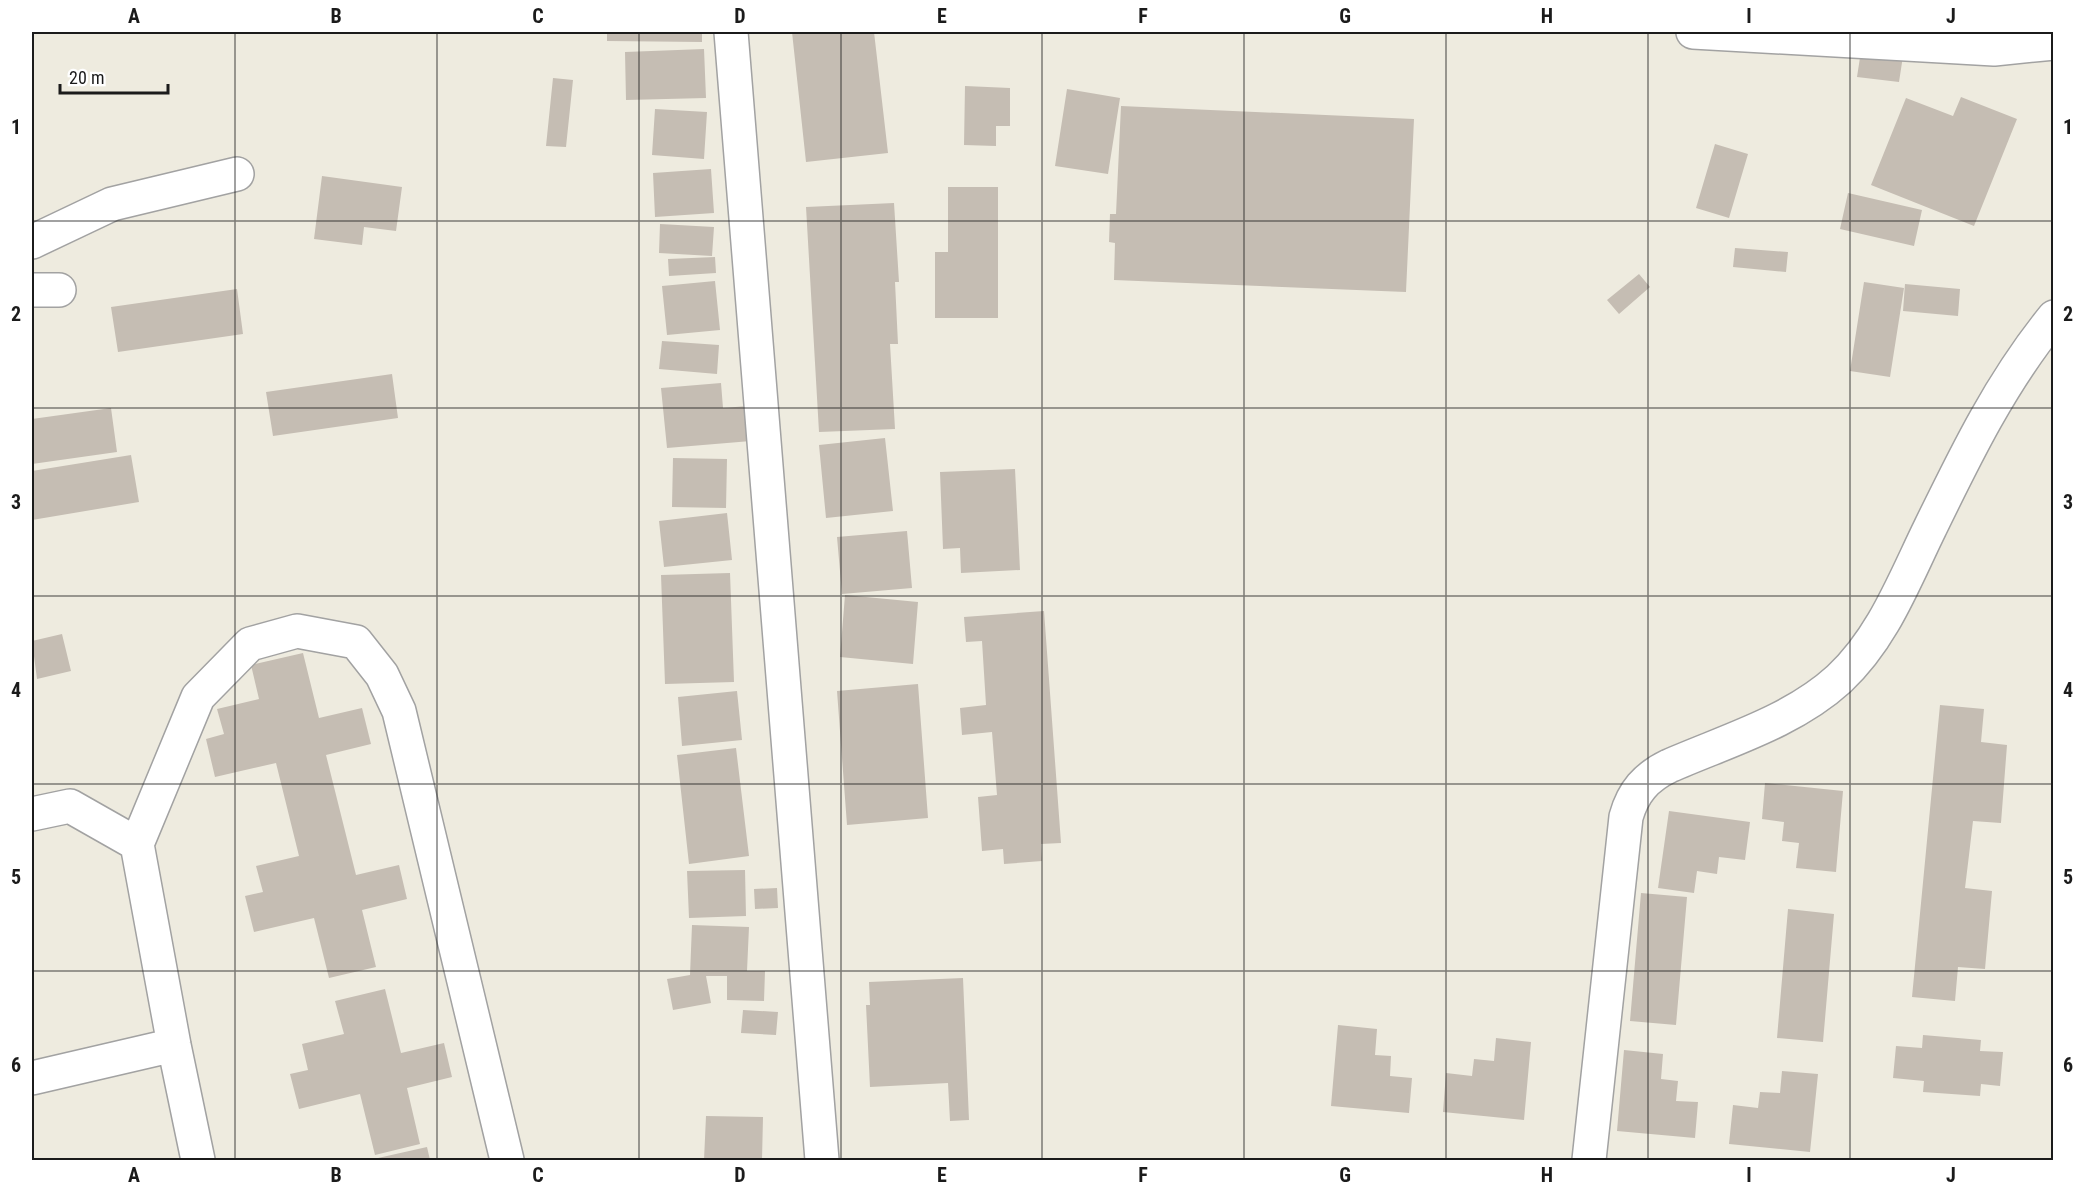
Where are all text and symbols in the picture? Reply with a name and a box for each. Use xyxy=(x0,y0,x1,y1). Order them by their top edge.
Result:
text: A xyxy=(128,4,140,28)
text: B xyxy=(330,4,342,28)
text: C xyxy=(532,4,544,28)
text: D xyxy=(734,4,746,28)
text: E xyxy=(937,4,947,28)
text: F xyxy=(1138,4,1148,28)
text: G xyxy=(1339,4,1351,28)
text: H xyxy=(1541,4,1553,28)
text: I xyxy=(1746,4,1752,28)
text: J xyxy=(1946,4,1956,28)
scale bar xyxy=(60,57,168,95)
text: 20 m xyxy=(69,67,104,88)
text: 1 xyxy=(11,115,21,139)
text: 1 xyxy=(2063,115,2073,139)
text: 2 xyxy=(11,302,21,326)
text: 2 xyxy=(2063,302,2073,326)
text: 3 xyxy=(11,490,21,514)
text: 3 xyxy=(2063,490,2073,514)
text: 4 xyxy=(11,678,21,702)
text: 4 xyxy=(2063,678,2073,702)
text: 5 xyxy=(11,865,21,889)
text: 5 xyxy=(2063,865,2073,889)
text: 6 xyxy=(11,1053,21,1077)
text: 6 xyxy=(2063,1053,2073,1077)
text: A xyxy=(128,1163,140,1187)
text: B xyxy=(330,1163,342,1187)
text: C xyxy=(532,1163,544,1187)
text: D xyxy=(734,1163,746,1187)
text: E xyxy=(937,1163,947,1187)
text: F xyxy=(1138,1163,1148,1187)
text: G xyxy=(1339,1163,1351,1187)
text: H xyxy=(1541,1163,1553,1187)
text: I xyxy=(1746,1163,1752,1187)
text: J xyxy=(1946,1163,1956,1187)

